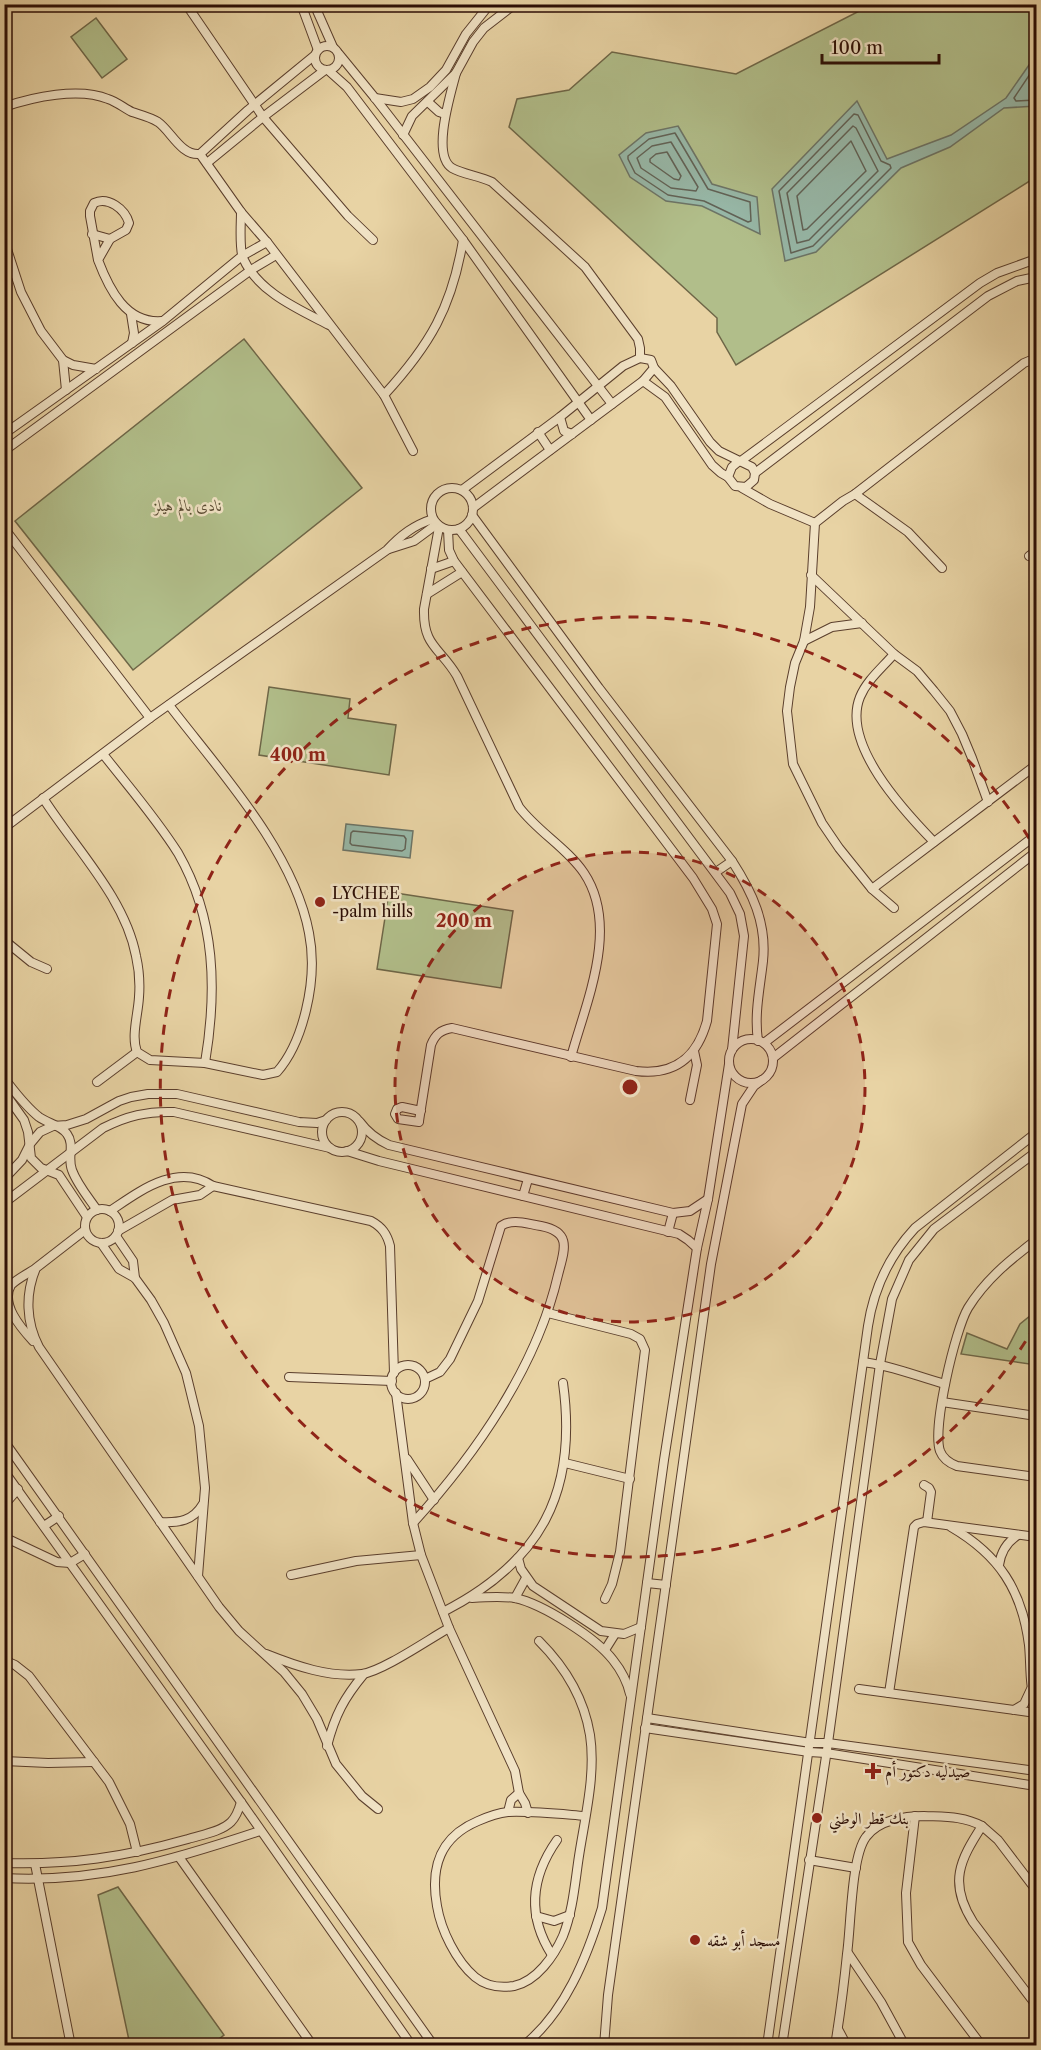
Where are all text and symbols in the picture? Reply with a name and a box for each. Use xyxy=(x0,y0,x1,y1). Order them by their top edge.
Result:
scale bar xyxy=(822,27,939,65)
text: 100 m xyxy=(831,37,883,59)
park label: نادى بالم هيلز xyxy=(153,495,222,520)
text: 400 m xyxy=(270,744,326,766)
place label: LYCHEE -palm hills xyxy=(332,883,413,921)
marker: LYCHEE -palm hills xyxy=(313,895,327,909)
text: 200 m xyxy=(436,910,492,932)
centre of rings xyxy=(620,1077,640,1097)
place label: صيدليه دكتور أم xyxy=(885,1760,970,1786)
marker: صيدليه دكتور أم xyxy=(866,1764,880,1778)
place label: بنك قطر الوطني xyxy=(829,1808,909,1834)
marker: بنك قطر الوطني xyxy=(810,1811,824,1825)
place label: مسجد أبو شقه xyxy=(707,1929,780,1951)
marker: مسجد أبو شقه xyxy=(688,1933,702,1947)

